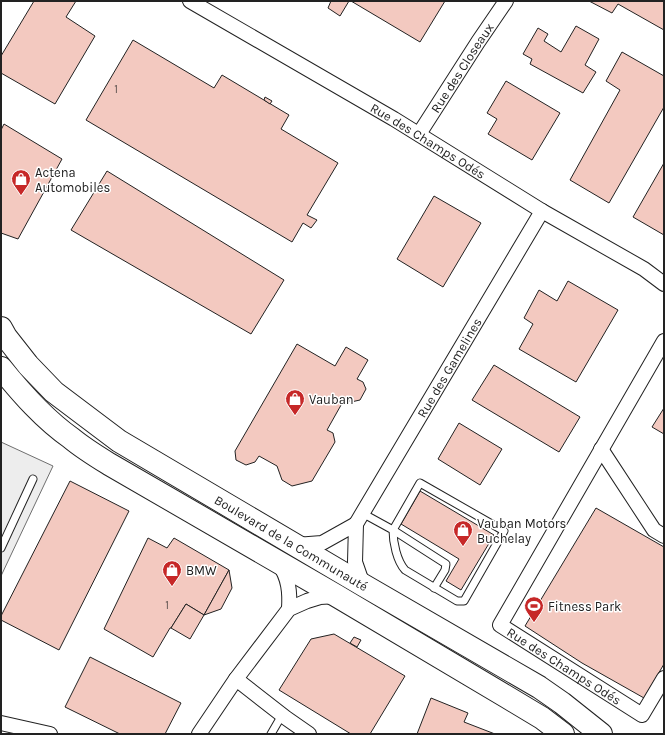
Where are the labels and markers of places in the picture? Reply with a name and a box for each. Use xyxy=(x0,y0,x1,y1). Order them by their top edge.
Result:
place label: Actena Automobiles xyxy=(35,165,110,195)
shop icon: Actena Automobiles xyxy=(10,168,32,196)
shop icon: Vauban xyxy=(284,388,306,416)
place label: Vauban xyxy=(309,392,354,407)
place label: Vauban Motors Buchelay xyxy=(477,516,567,546)
shop icon: Vauban Motors Buchelay xyxy=(452,519,474,547)
shop icon: BMW xyxy=(161,559,183,587)
place label: BMW xyxy=(186,563,217,578)
sports icon: Fitness Park xyxy=(523,595,545,623)
place label: Fitness Park xyxy=(548,599,621,614)

